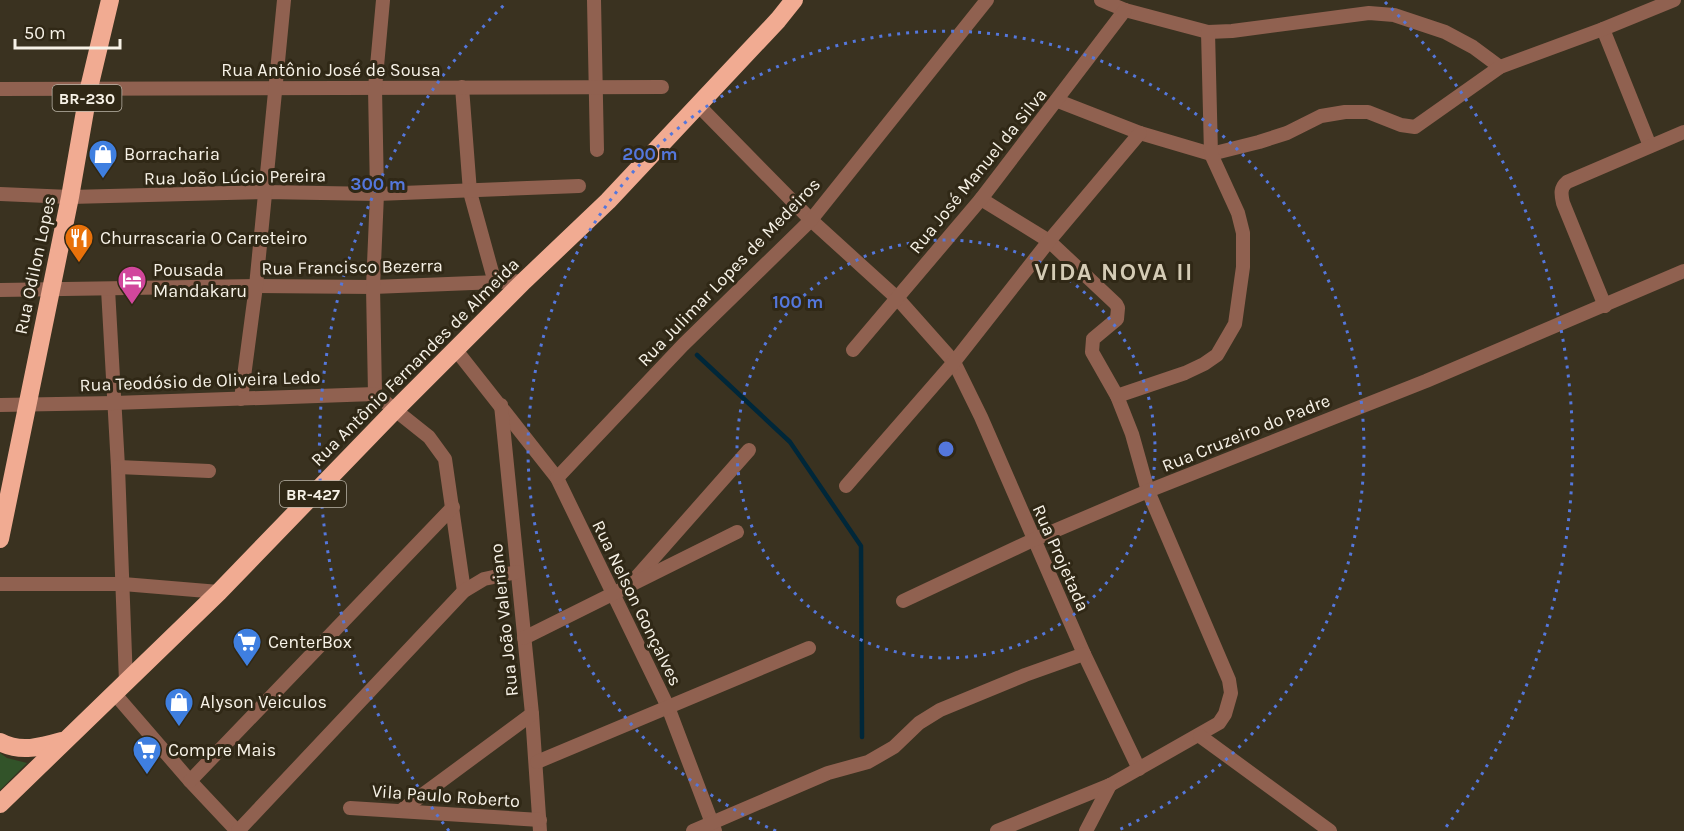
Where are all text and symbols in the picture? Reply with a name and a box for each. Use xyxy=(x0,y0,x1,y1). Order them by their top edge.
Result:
scale bar xyxy=(15,12,120,50)
text: 50 m xyxy=(24,22,66,44)
street label: Rua Antônio José de Sousa xyxy=(221,59,441,81)
street label: Rua José Manuel da Silva xyxy=(904,84,1052,258)
road number: BR-230 xyxy=(52,85,122,111)
shop icon: Borracharia xyxy=(87,138,119,180)
place label: Borracharia xyxy=(124,143,220,165)
text: 200 m xyxy=(622,143,678,165)
street label: Rua João Lúcio Pereira xyxy=(144,164,326,190)
text: 300 m xyxy=(350,173,406,195)
street label: Rua Julimar Lopes de Medeiros xyxy=(633,173,825,371)
street label: Rua Odilon Lopes xyxy=(10,194,60,336)
restaurant icon: Churrascaria O Carreteiro xyxy=(63,222,95,264)
place label: Churrascaria O Carreteiro xyxy=(100,227,307,249)
street label: Rua Antônio Fernandes de Almeida xyxy=(306,253,524,471)
street label: Rua Francisco Bezerra xyxy=(261,254,443,280)
district label: VIDA NOVA II xyxy=(1034,258,1194,286)
place label: Pousada Mandakaru xyxy=(153,259,247,302)
hotel icon: Pousada Mandakaru xyxy=(116,264,148,306)
text: 100 m xyxy=(773,291,823,313)
street label: Rua Teodósio de Oliveira Ledo xyxy=(79,366,321,396)
street label: Rua Cruzeiro do Padre xyxy=(1159,389,1333,477)
centre of rings xyxy=(936,439,956,459)
road number: BR-427 xyxy=(280,481,346,507)
street label: Rua Projetada xyxy=(1028,501,1094,615)
street label: Rua Nelson Gonçalves xyxy=(587,517,687,689)
street label: Rua João Valeriano xyxy=(485,543,523,697)
supermarket icon: CenterBox xyxy=(231,626,263,668)
place label: CenterBox xyxy=(268,631,352,653)
shop icon: Alyson Veiculos xyxy=(163,686,195,728)
place label: Alyson Veiculos xyxy=(200,691,327,713)
supermarket icon: Compre Mais xyxy=(131,734,163,776)
place label: Compre Mais xyxy=(168,739,276,761)
street label: Vila Paulo Roberto xyxy=(371,780,521,812)

